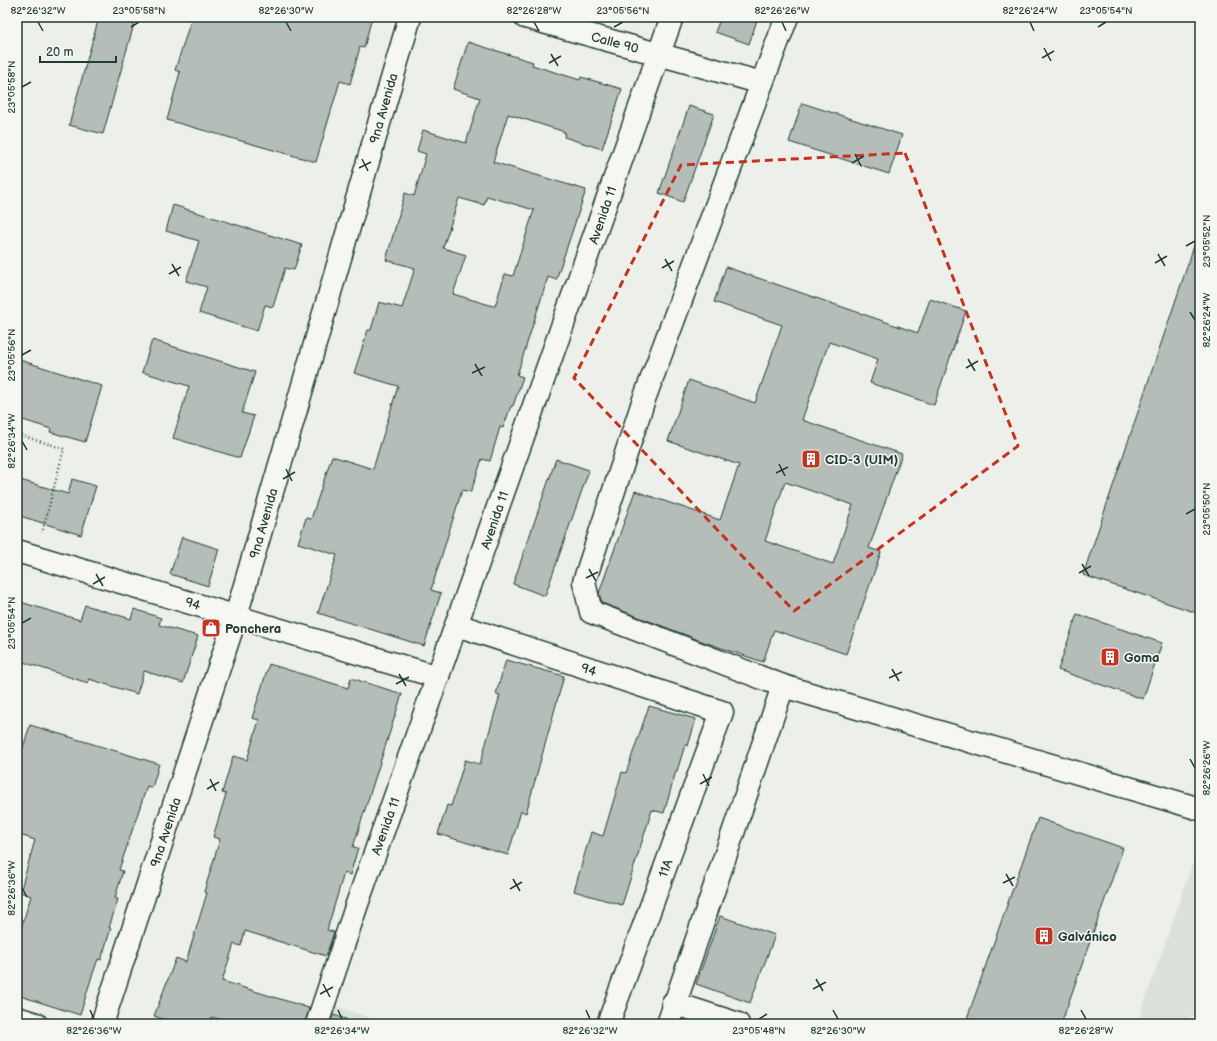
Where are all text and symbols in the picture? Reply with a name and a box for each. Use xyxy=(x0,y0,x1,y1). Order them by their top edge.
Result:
text: 82°26'32"W xyxy=(10,5,66,17)
text: 23°05'58"N xyxy=(113,5,165,17)
text: 82°26'30"W xyxy=(258,5,314,17)
text: 82°26'28"W xyxy=(507,5,561,17)
text: 23°05'56"N xyxy=(596,5,650,17)
text: 82°26'26"W xyxy=(754,5,810,17)
text: 82°26'24"W xyxy=(1003,5,1057,17)
text: 23°05'54"N xyxy=(1079,5,1133,17)
street label: Calle 90 xyxy=(589,29,641,57)
scale bar xyxy=(40,38,116,64)
text: 20 m xyxy=(46,45,73,60)
text: 23°05'58"N xyxy=(6,61,18,113)
street label: 9na Avenida xyxy=(366,71,402,145)
street label: Avenida 11 xyxy=(586,184,620,246)
text: 23°05'52"N xyxy=(1201,215,1213,268)
text: 82°26'24"W xyxy=(1201,293,1213,347)
text: 23°05'56"N xyxy=(6,328,18,382)
text: 82°26'34"W xyxy=(6,413,18,469)
building icon: CID-3 (UIM) xyxy=(800,448,822,470)
place label: CID-3 (UIM) xyxy=(825,452,898,468)
text: 23°05'50"N xyxy=(1201,483,1213,535)
street label: 9na Avenida xyxy=(246,486,282,560)
street label: Avenida 11 xyxy=(478,489,512,551)
street label: 94 xyxy=(183,594,202,614)
text: 23°05'54"N xyxy=(6,596,18,650)
shop icon: Ponchera xyxy=(200,617,222,639)
place label: Ponchera xyxy=(225,621,281,637)
building icon: Goma xyxy=(1099,646,1121,668)
place label: Goma xyxy=(1124,650,1160,666)
street label: 94 xyxy=(579,660,599,680)
text: 82°26'26"W xyxy=(1201,740,1213,796)
street label: 9na Avenida xyxy=(147,795,185,869)
street label: Avenida 11 xyxy=(368,795,404,857)
street label: 11A xyxy=(655,857,677,880)
text: 82°26'36"W xyxy=(6,860,18,916)
building icon: Galvánico xyxy=(1033,925,1055,947)
place label: Galvánico xyxy=(1058,929,1117,945)
text: 82°26'36"W xyxy=(66,1025,122,1037)
text: 82°26'34"W xyxy=(314,1025,370,1037)
text: 82°26'32"W xyxy=(562,1025,618,1037)
text: 23°05'48"N xyxy=(732,1025,786,1037)
text: 82°26'30"W xyxy=(810,1025,866,1037)
text: 82°26'28"W xyxy=(1059,1025,1113,1037)

